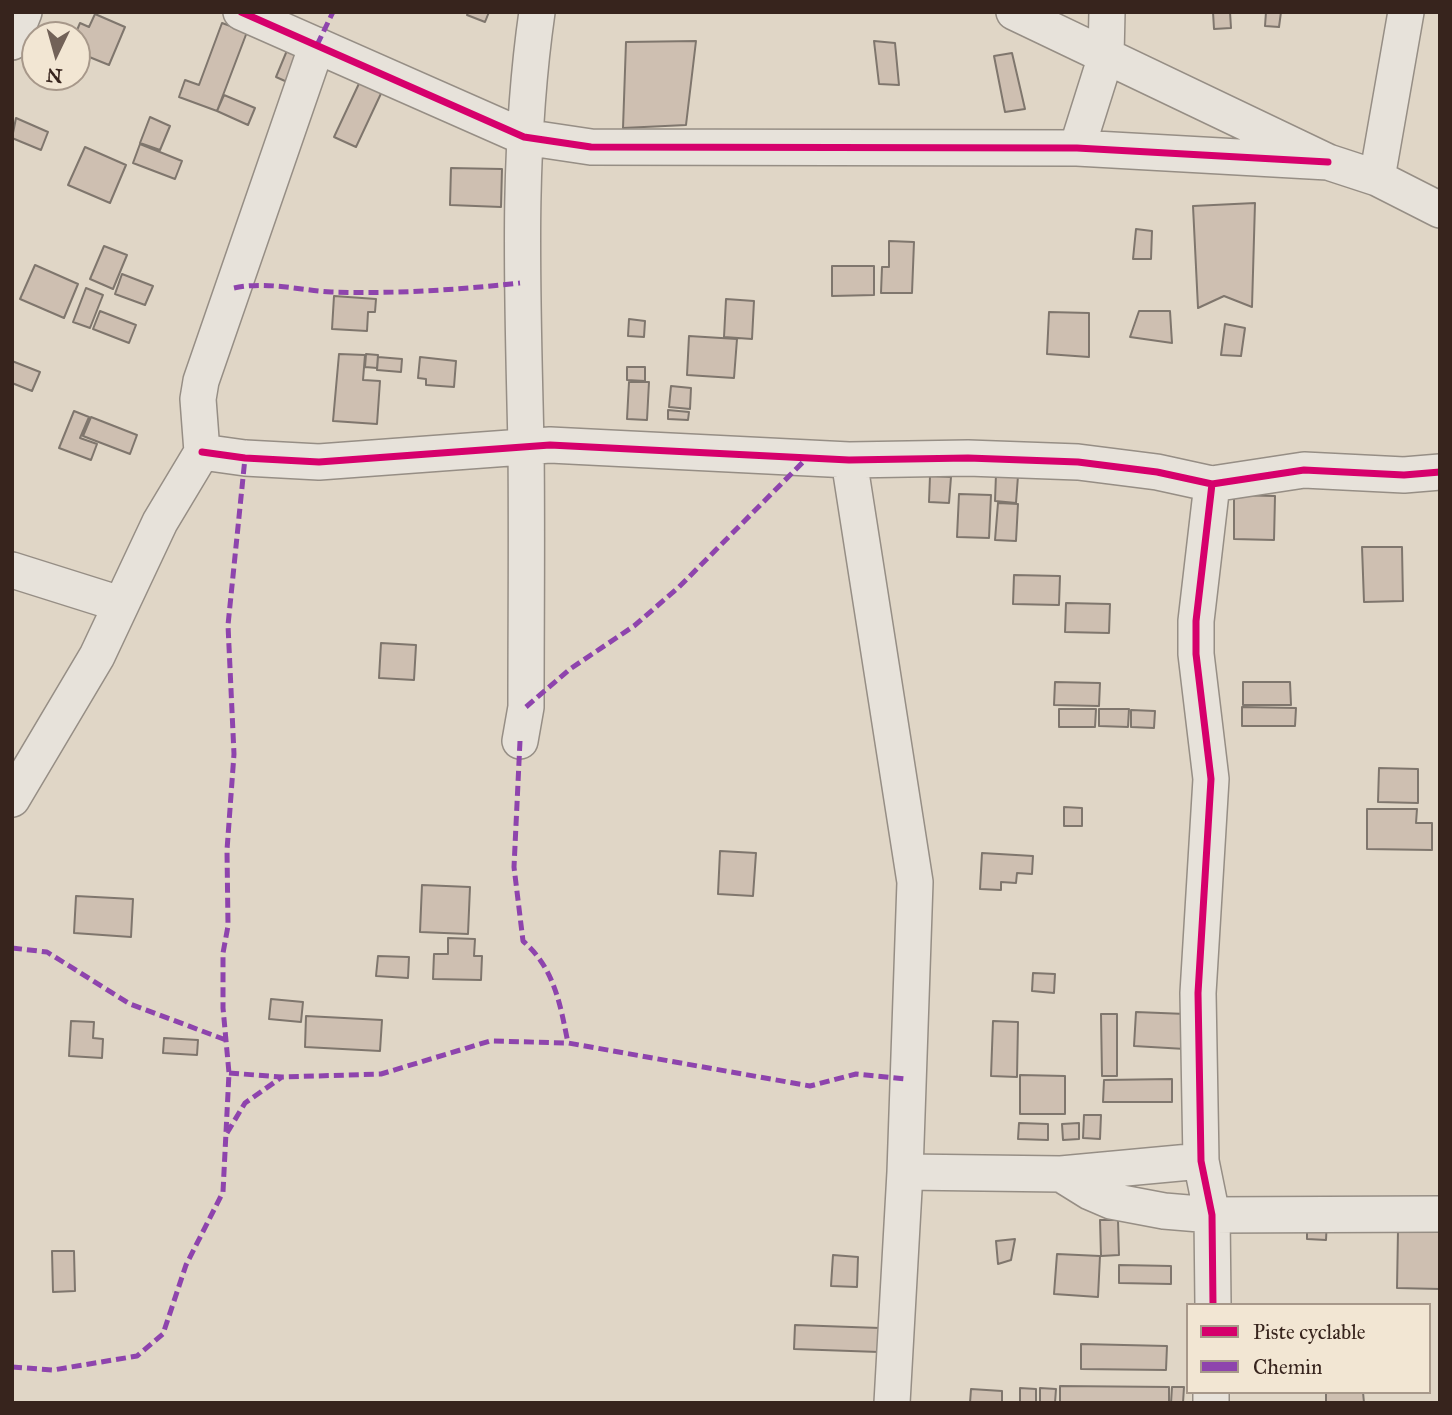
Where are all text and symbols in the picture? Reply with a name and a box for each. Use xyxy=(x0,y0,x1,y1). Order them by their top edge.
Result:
north arrow xyxy=(21,21,91,91)
text: N xyxy=(45,63,63,88)
legend xyxy=(1186,1303,1431,1394)
text: Piste cyclable xyxy=(1253,1319,1366,1345)
text: Chemin xyxy=(1253,1354,1322,1380)

